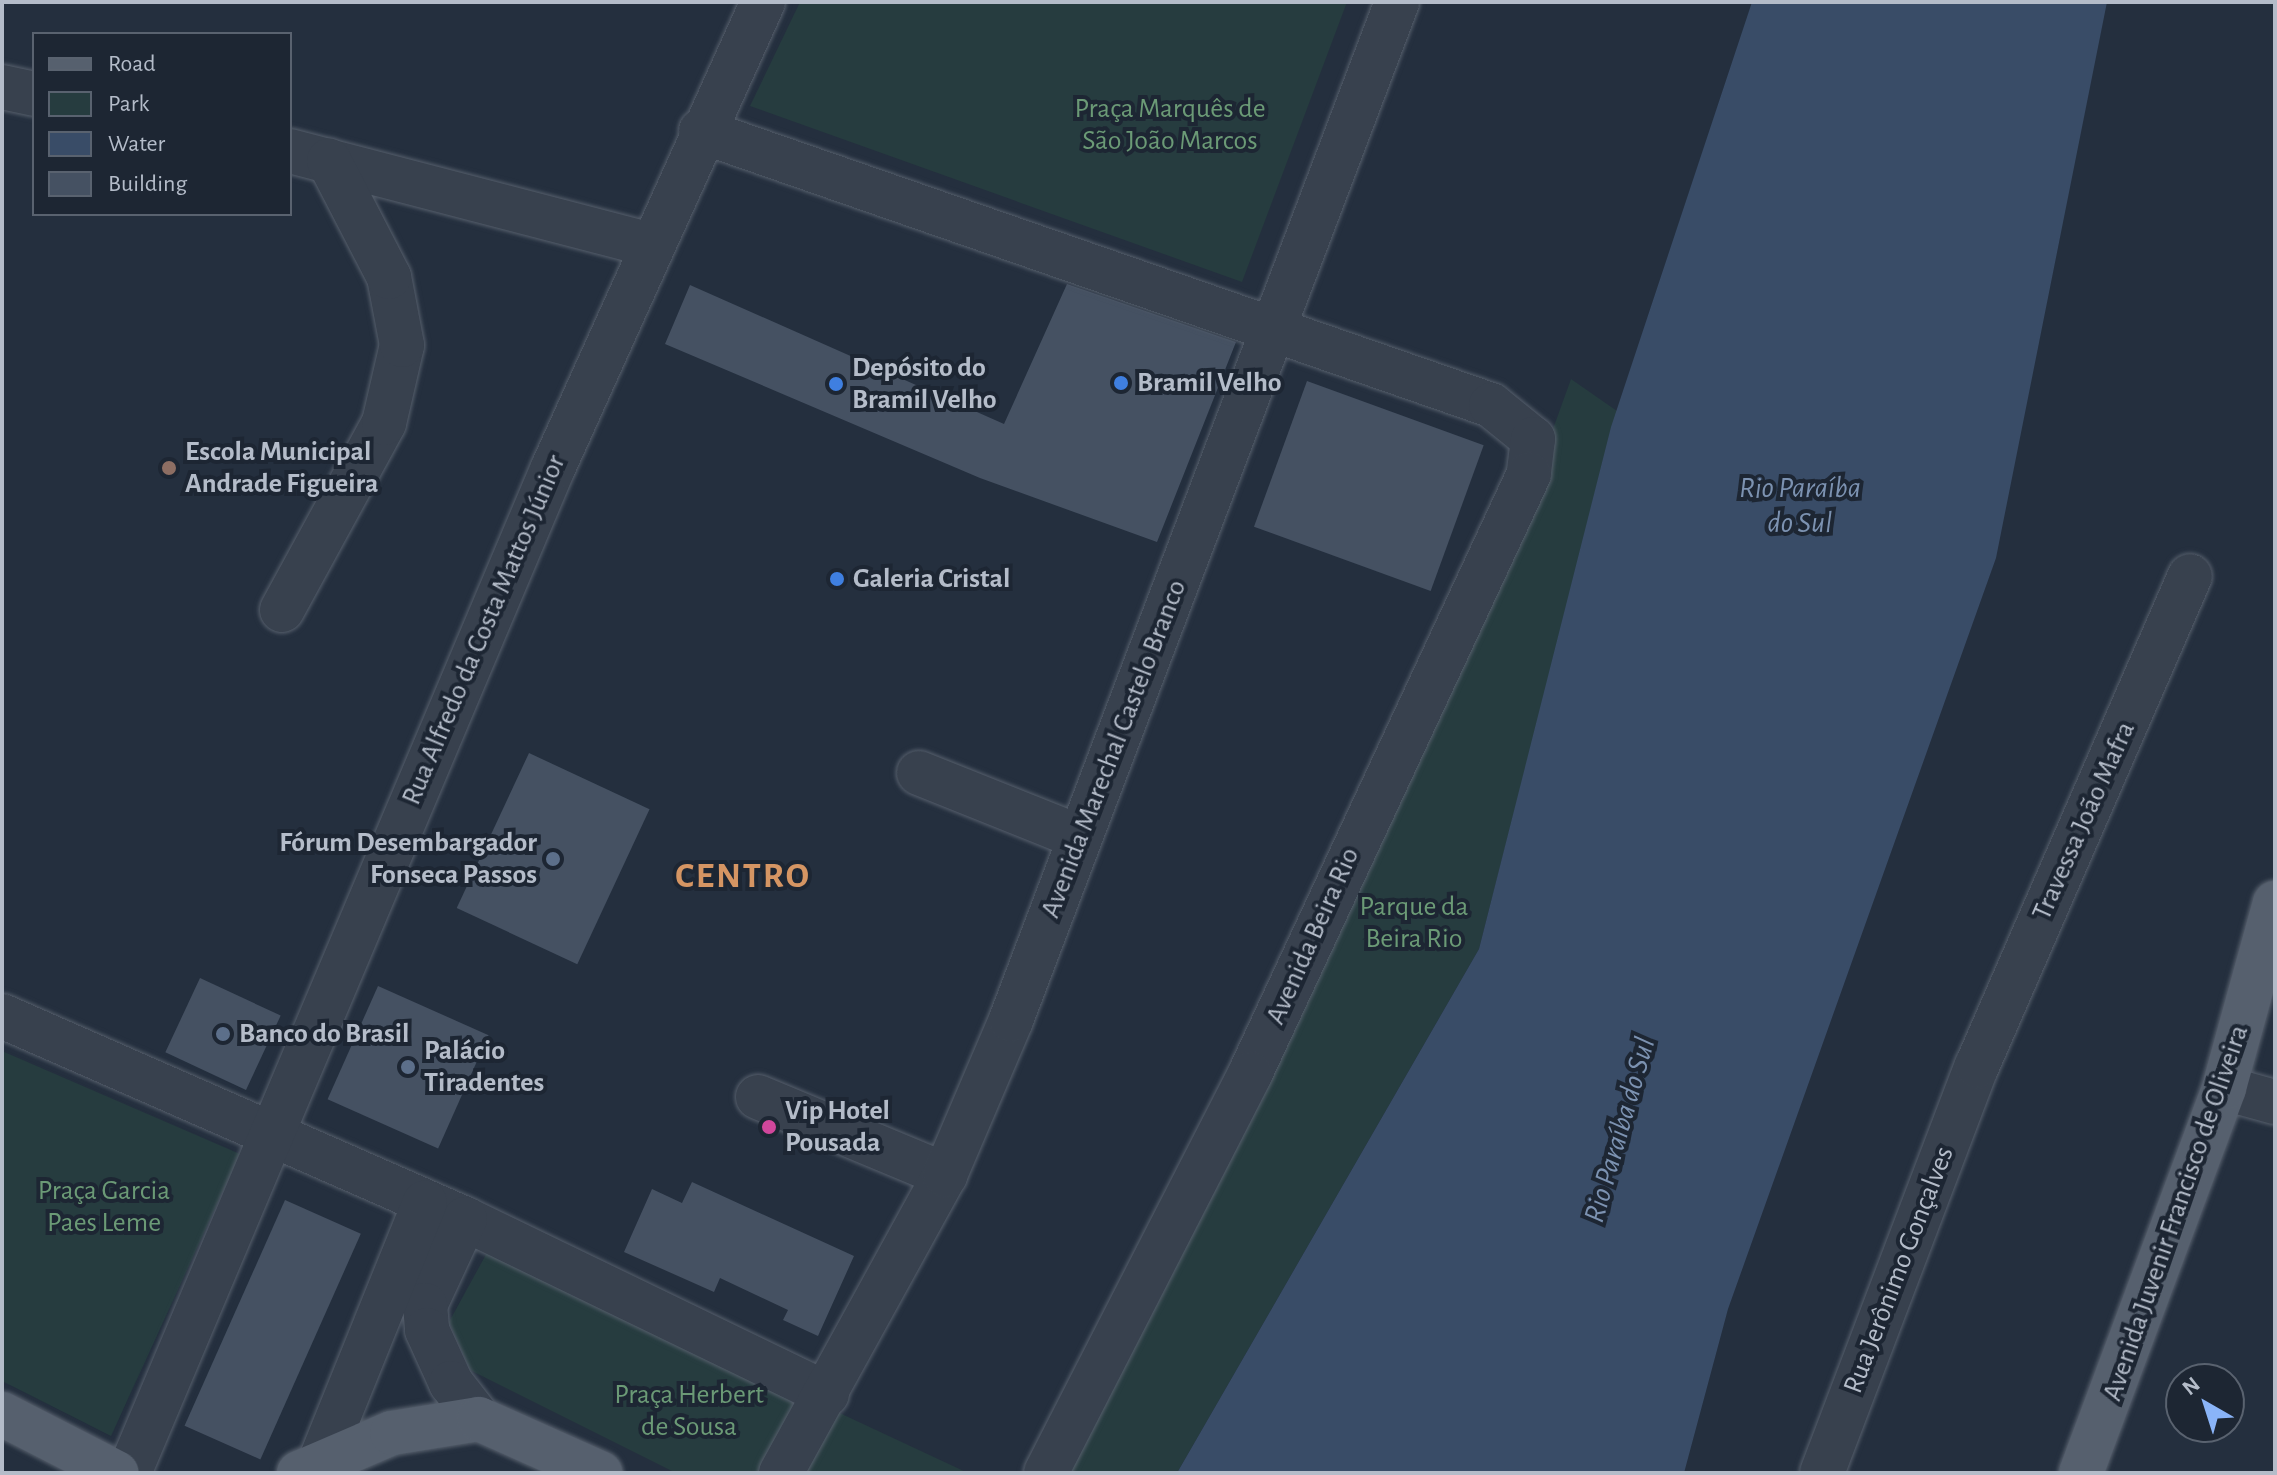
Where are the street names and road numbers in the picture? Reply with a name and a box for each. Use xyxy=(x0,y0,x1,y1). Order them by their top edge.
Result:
street label: Rua Alfredo da Costa Mattos Júnior xyxy=(395,450,573,810)
street label: Avenida Marechal Castelo Branco xyxy=(1034,575,1194,923)
street label: Travessa João Mafra xyxy=(2025,717,2143,925)
street label: Avenida Beira Rio xyxy=(1259,842,1367,1030)
street label: Avenida Juvenir Francisco de Oliveira xyxy=(2096,1021,2256,1405)
street label: Rua Jerônimo Gonçalves xyxy=(1836,1142,1962,1398)

